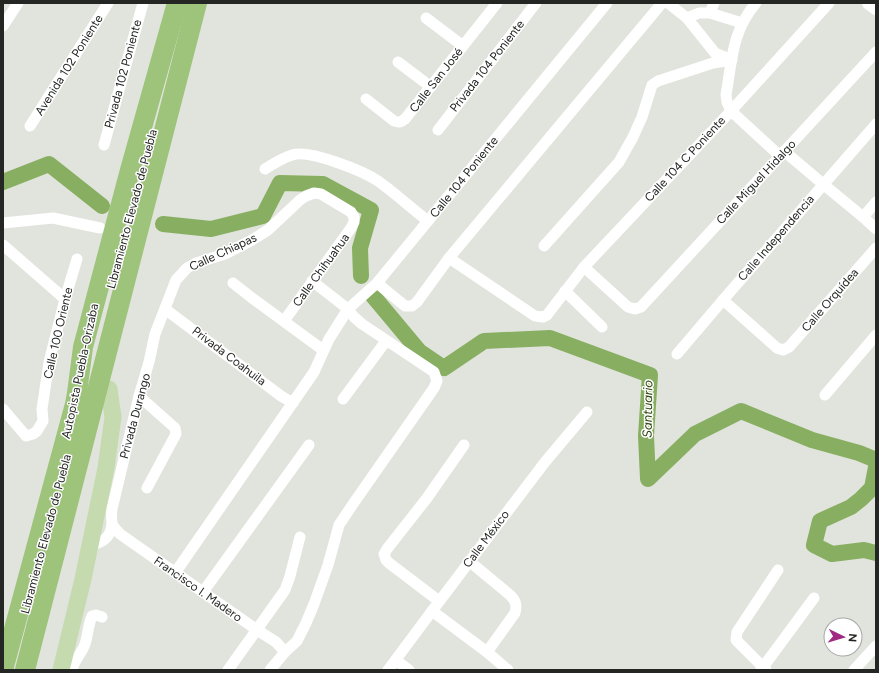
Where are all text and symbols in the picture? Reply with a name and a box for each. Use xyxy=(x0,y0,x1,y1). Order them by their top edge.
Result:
street label: Avenida 102 Poniente xyxy=(32,12,106,118)
street label: Privada 104 Poniente xyxy=(447,17,527,115)
street label: Privada 102 Poniente xyxy=(102,18,144,130)
street label: Calle San José xyxy=(406,45,466,115)
street label: Calle 104 C Poniente xyxy=(642,113,729,205)
street label: Libramiento Elevado de Puebla xyxy=(104,128,160,290)
street label: Calle 104 Poniente xyxy=(427,133,501,220)
street label: Calle Miguel Hidalgo xyxy=(713,137,799,227)
street label: Calle Independencia xyxy=(735,192,817,284)
street label: Calle Chiapas xyxy=(187,230,259,274)
street label: Calle Chihuahua xyxy=(290,231,352,309)
street label: Calle Orquídea xyxy=(799,266,861,334)
street label: Calle 100 Oriente xyxy=(41,286,75,380)
street label: Autopista Puebla-Orizaba xyxy=(59,302,101,440)
street label: Privada Coahuila xyxy=(189,324,269,388)
street label: Privada Durango xyxy=(117,372,153,460)
water label: Santuario xyxy=(639,380,656,438)
street label: Libramiento Elevado de Puebla xyxy=(18,453,74,615)
street label: Calle México xyxy=(460,508,512,570)
street label: Francisco I. Madero xyxy=(151,553,245,625)
north arrow xyxy=(823,617,863,657)
text: N xyxy=(846,633,859,643)

